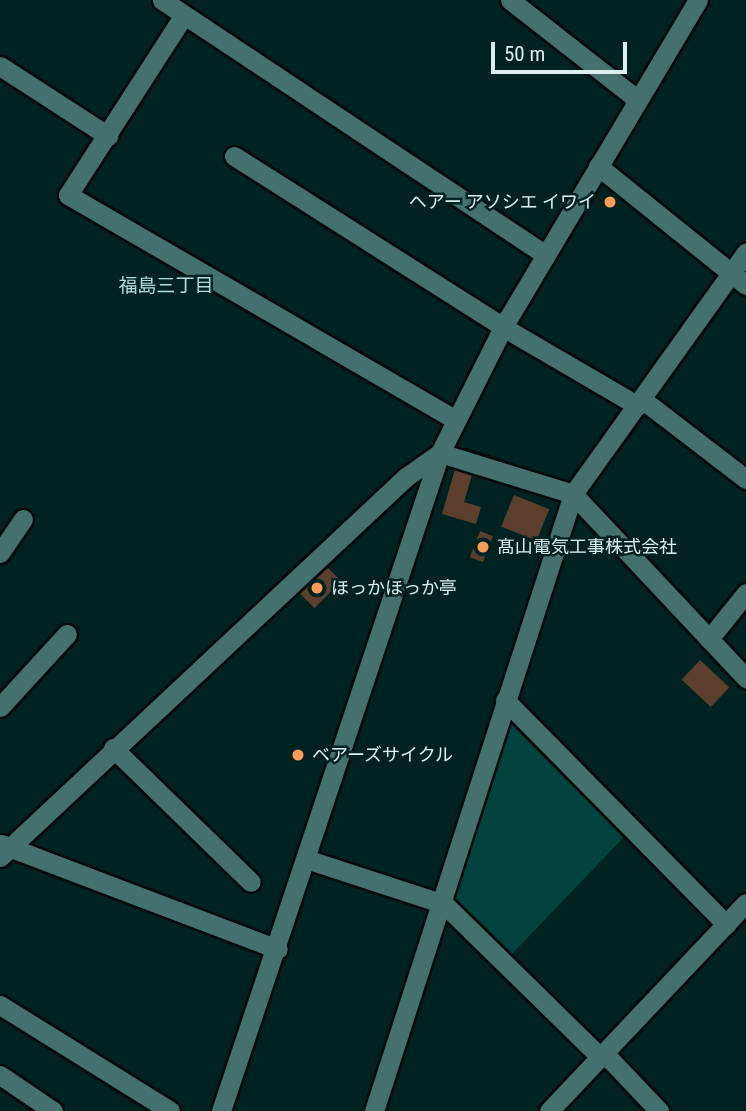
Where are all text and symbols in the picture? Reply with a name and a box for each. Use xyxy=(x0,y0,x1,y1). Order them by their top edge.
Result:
scale bar xyxy=(494,28,630,72)
text: 50 m xyxy=(504,42,545,66)
place label: ヘアー アソシエ イワイ xyxy=(409,191,596,213)
marker: ヘアー アソシエ イワイ xyxy=(602,194,618,210)
district label: 福島三丁目 xyxy=(119,275,213,297)
place label: 髙山電気工事株式会社 xyxy=(497,536,677,558)
marker: 髙山電気工事株式会社 xyxy=(475,539,491,555)
place label: ほっかほっか亭 xyxy=(331,577,457,599)
marker: ほっかほっか亭 xyxy=(309,580,325,596)
place label: ベアーズサイクル xyxy=(312,744,455,766)
marker: ベアーズサイクル xyxy=(290,747,306,763)

